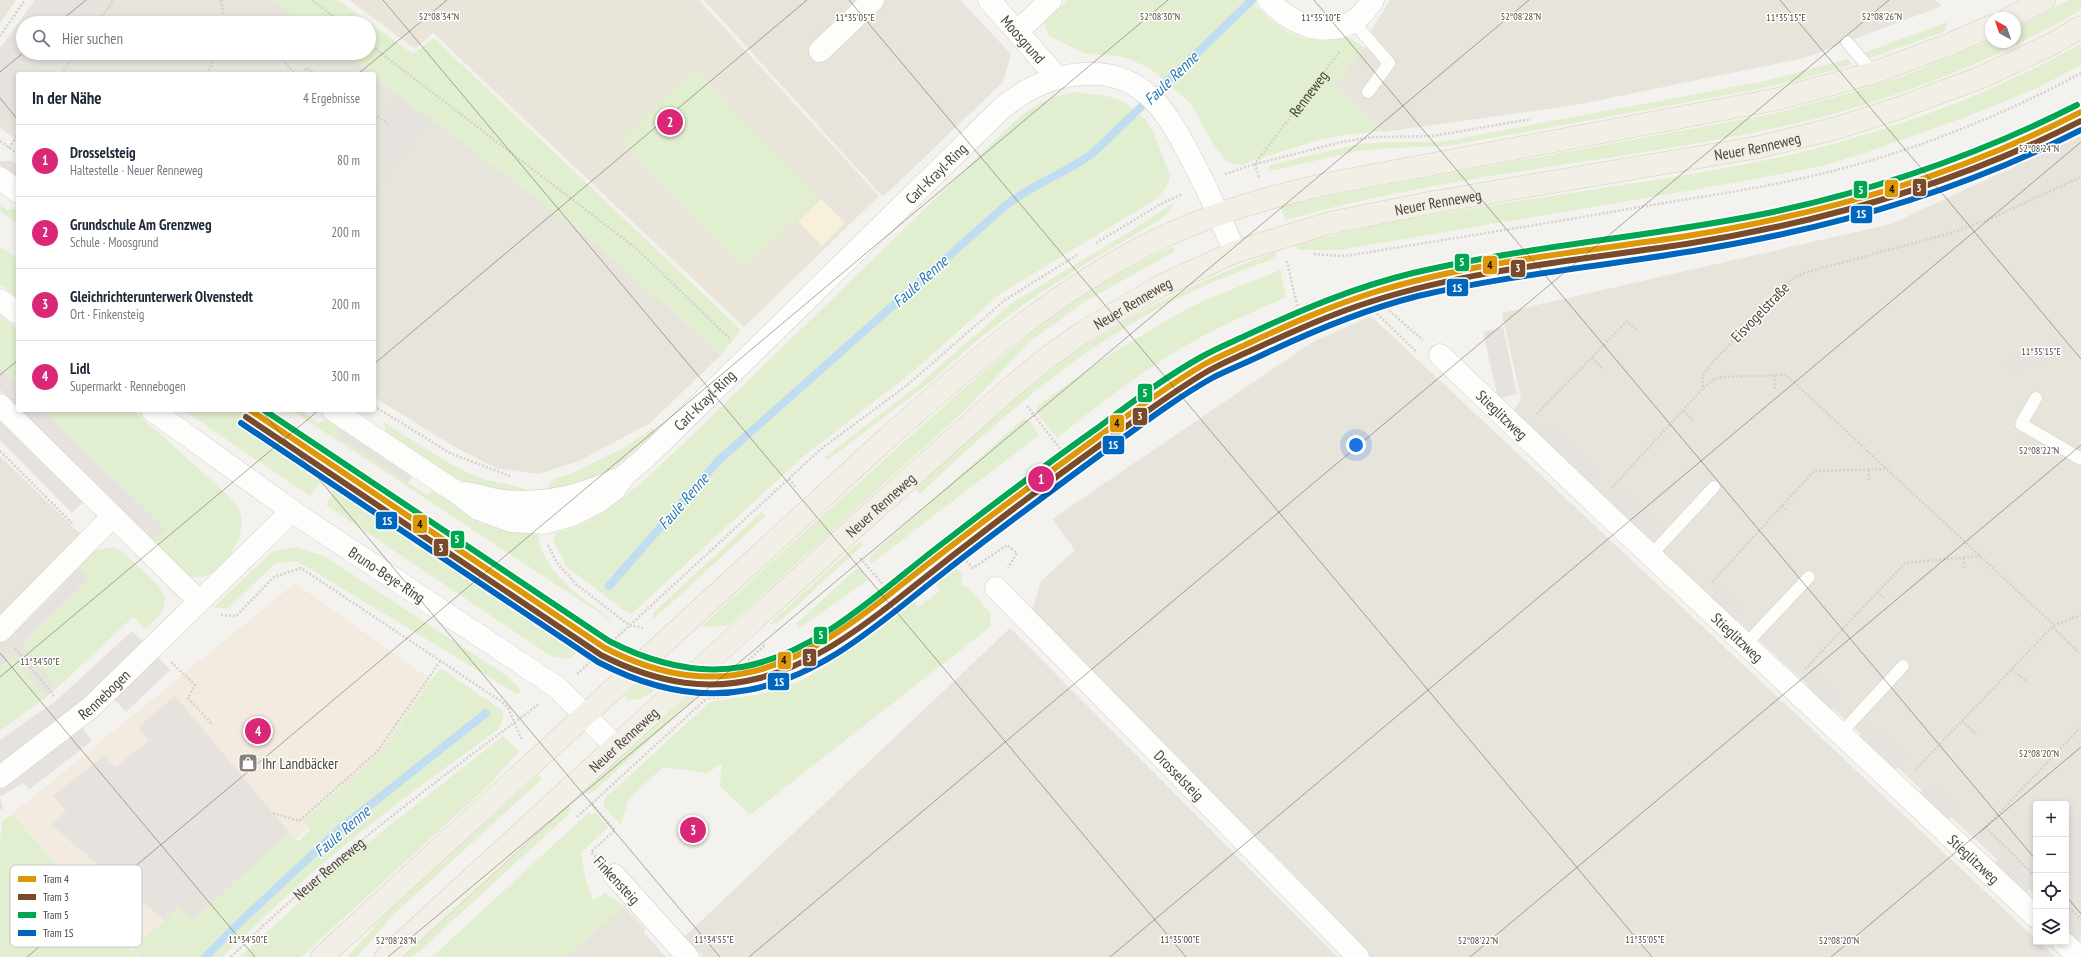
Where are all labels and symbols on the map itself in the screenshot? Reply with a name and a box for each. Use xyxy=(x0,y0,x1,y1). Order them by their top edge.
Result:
text: 52°08'34"N xyxy=(419,10,459,23)
text: 52°08'30"N xyxy=(1140,10,1180,23)
text: 52°08'28"N xyxy=(1501,10,1541,23)
text: 52°08'26"N xyxy=(1862,10,1902,23)
text: 11°35'05"E xyxy=(835,11,875,24)
street label: Moosgrund xyxy=(997,11,1050,67)
text: 11°35'10"E xyxy=(1301,11,1341,24)
text: 11°35'15"E xyxy=(1766,11,1806,24)
north arrow xyxy=(1985,12,2021,48)
water label: Faule Renne xyxy=(1140,46,1203,109)
street label: Renneweg xyxy=(1285,66,1332,120)
pin: 2 xyxy=(657,107,683,137)
street label: Neuer Renneweg xyxy=(1713,128,1802,164)
street label: Carl-Krayl-Ring xyxy=(901,139,971,207)
text: 52°08'24"N xyxy=(2019,142,2059,155)
line badge: 3 xyxy=(1912,178,1927,197)
line badge: 4 xyxy=(1884,179,1899,198)
line badge: 5 xyxy=(1853,180,1868,199)
text: 3 xyxy=(1916,181,1922,195)
text: 4 xyxy=(1889,182,1895,196)
text: 5 xyxy=(1858,183,1864,197)
street label: Neuer Renneweg xyxy=(1393,185,1483,219)
line badge: 1S xyxy=(1850,205,1873,224)
text: 1S xyxy=(1856,207,1866,221)
water label: Faule Renne xyxy=(888,250,953,311)
line badge: 5 xyxy=(1454,253,1470,272)
text: 5 xyxy=(1459,255,1465,269)
line badge: 4 xyxy=(1482,255,1498,275)
text: 4 xyxy=(1487,258,1493,272)
line badge: 3 xyxy=(1510,259,1526,278)
text: 3 xyxy=(1515,261,1521,275)
street label: Neuer Renneweg xyxy=(1090,273,1175,333)
line badge: 1S xyxy=(1446,278,1469,297)
street label: Eisvogelstraße xyxy=(1727,278,1793,346)
text: 1S xyxy=(1452,281,1462,295)
text: 11°35'15"E xyxy=(2021,345,2061,358)
street label: Carl-Krayl-Ring xyxy=(669,365,739,434)
line badge: 5 xyxy=(1137,383,1153,403)
street label: Stieglitzweg xyxy=(1472,385,1532,443)
text: 5 xyxy=(1142,386,1148,400)
line badge: 3 xyxy=(1132,407,1148,426)
text: 3 xyxy=(1137,409,1143,423)
line badge: 4 xyxy=(1109,414,1125,433)
text: 4 xyxy=(1114,416,1120,430)
line badge: 1S xyxy=(1102,435,1125,455)
your location xyxy=(1346,435,1366,455)
text: 1S xyxy=(1108,438,1118,452)
text: 52°08'22"N xyxy=(2019,444,2059,457)
pin: 1 xyxy=(1028,464,1054,494)
water label: Faule Renne xyxy=(653,468,714,533)
street label: Neuer Renneweg xyxy=(841,468,919,541)
line badge: 1S xyxy=(375,511,398,530)
text: 1S xyxy=(382,514,392,528)
line badge: 4 xyxy=(412,514,428,534)
text: 4 xyxy=(417,517,423,531)
line badge: 5 xyxy=(450,530,465,549)
text: 5 xyxy=(454,532,460,546)
line badge: 3 xyxy=(433,538,449,557)
text: 3 xyxy=(438,541,444,555)
street label: Bruno-Beye-Ring xyxy=(345,542,429,607)
street label: Stieglitzweg xyxy=(1708,608,1767,666)
line badge: 5 xyxy=(813,626,828,645)
text: 5 xyxy=(818,628,824,642)
line badge: 3 xyxy=(802,648,817,667)
line badge: 4 xyxy=(777,651,792,670)
text: 3 xyxy=(806,651,812,665)
text: 4 xyxy=(781,653,787,667)
text: 11°34'50"E xyxy=(20,655,60,668)
street label: Rennebogen xyxy=(74,665,134,723)
line badge: 1S xyxy=(767,672,790,691)
text: 1S xyxy=(774,675,784,689)
street label: Neuer Renneweg xyxy=(585,703,662,776)
pin: 4 xyxy=(245,716,271,746)
street label: Drosselsteig xyxy=(1150,746,1208,804)
text: 52°08'20"N xyxy=(2019,747,2059,760)
shop icon: Ihr Landbäcker xyxy=(237,752,259,774)
place label: Ihr Landbäcker xyxy=(262,754,339,773)
water label: Faule Renne xyxy=(310,800,375,861)
pin: 3 xyxy=(680,815,706,845)
street label: Stieglitzweg xyxy=(1944,830,2004,888)
street label: Neuer Renneweg xyxy=(289,833,368,904)
street label: Finkensteig xyxy=(590,852,644,908)
legend xyxy=(10,865,142,947)
text: Tram 4 xyxy=(43,872,69,886)
text: Tram 3 xyxy=(43,890,69,904)
text: Tram 5 xyxy=(43,908,69,922)
text: Tram 1S xyxy=(43,926,74,940)
text: 11°34'50"E xyxy=(228,933,268,946)
text: 11°34'55"E xyxy=(694,933,734,946)
text: 11°35'00"E xyxy=(1160,933,1200,946)
text: 11°35'05"E xyxy=(1625,933,1665,946)
text: 52°08'28"N xyxy=(376,934,416,947)
text: 52°08'22"N xyxy=(1458,934,1498,947)
text: 52°08'20"N xyxy=(1819,934,1859,947)

